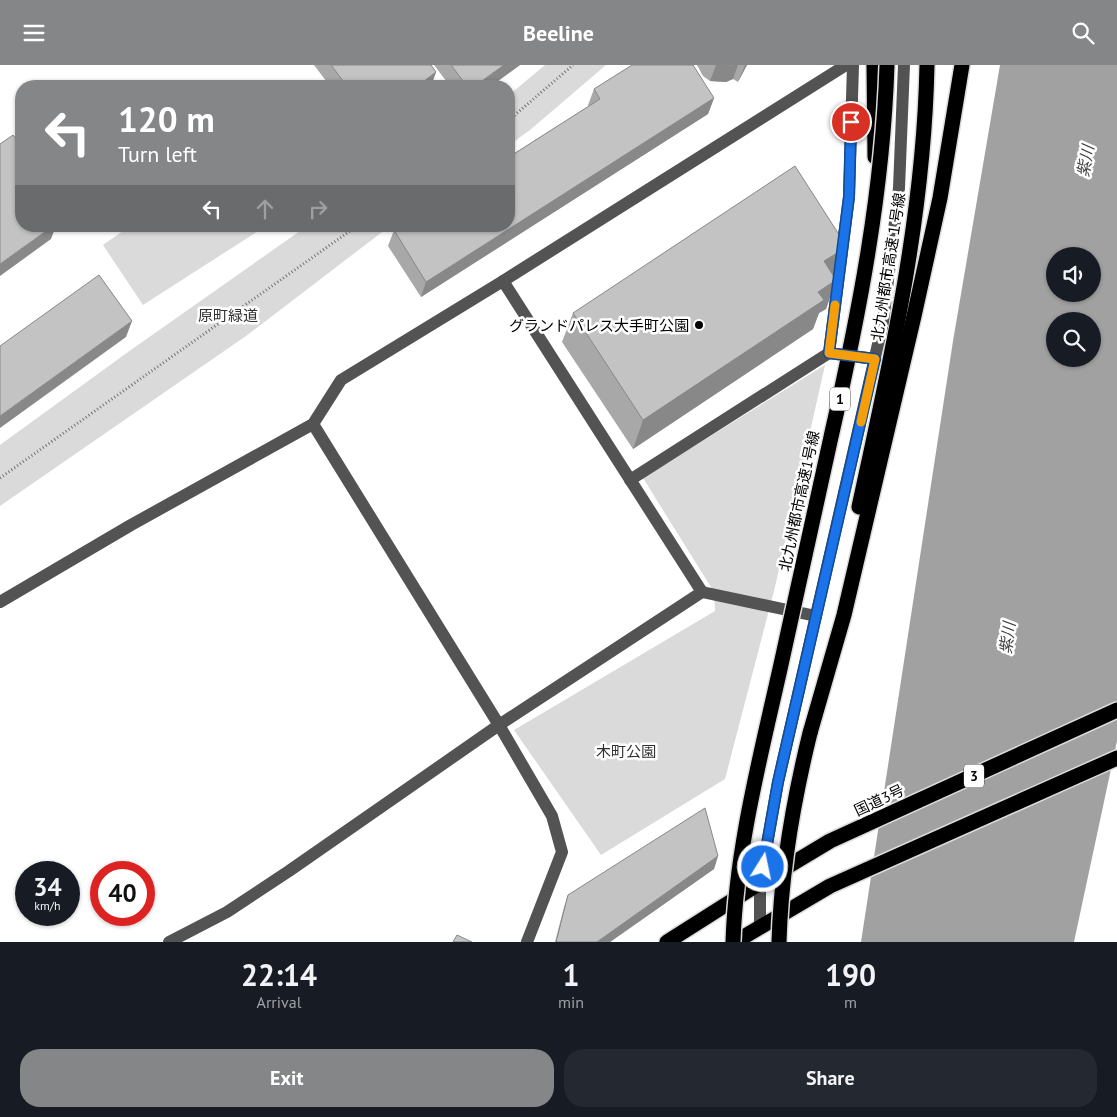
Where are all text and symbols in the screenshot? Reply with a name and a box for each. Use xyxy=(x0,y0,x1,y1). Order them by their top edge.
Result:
icon: menu xyxy=(20,19,48,47)
text: Beeline xyxy=(523,19,594,47)
icon: search xyxy=(1069,19,1097,47)
text: 120 m xyxy=(118,96,215,142)
icon: left xyxy=(35,100,100,165)
pin xyxy=(830,101,872,143)
icon: arrive xyxy=(837,108,865,136)
text: Turn left xyxy=(118,140,197,168)
water label: 紫川 xyxy=(1072,142,1098,179)
street label: 北九州都市高速１号線 xyxy=(867,191,909,343)
icon: left xyxy=(198,195,226,223)
icon: ahead xyxy=(251,195,279,223)
icon: right xyxy=(304,195,332,223)
map controls xyxy=(1046,247,1101,367)
button: sound xyxy=(1046,247,1101,302)
park label: 原町緑道 xyxy=(198,306,258,325)
button: search xyxy=(1046,312,1101,367)
place label: グランドパレス大手町公園 xyxy=(509,316,689,335)
marker: グランドパレス大手町公園 xyxy=(693,319,705,331)
road number: 1 xyxy=(830,387,850,411)
street label: 北九州都市高速1号線 xyxy=(775,429,823,573)
water label: 紫川 xyxy=(995,619,1019,655)
park label: 木町公園 xyxy=(596,742,656,761)
road number: 3 xyxy=(964,764,984,787)
street label: 国道3号 xyxy=(851,780,907,820)
position arrow xyxy=(736,840,788,892)
speed limit sign: 40 xyxy=(90,861,155,926)
text: 34 xyxy=(33,871,62,903)
text: km/h xyxy=(34,898,61,913)
text: 22:14 xyxy=(241,955,317,994)
text: 1 xyxy=(563,955,580,994)
text: 190 xyxy=(825,955,876,994)
text: Arrival xyxy=(257,992,301,1012)
text: min xyxy=(558,992,584,1012)
text: m xyxy=(844,992,857,1012)
button: Exit xyxy=(20,1049,554,1107)
button: Share xyxy=(564,1049,1097,1107)

